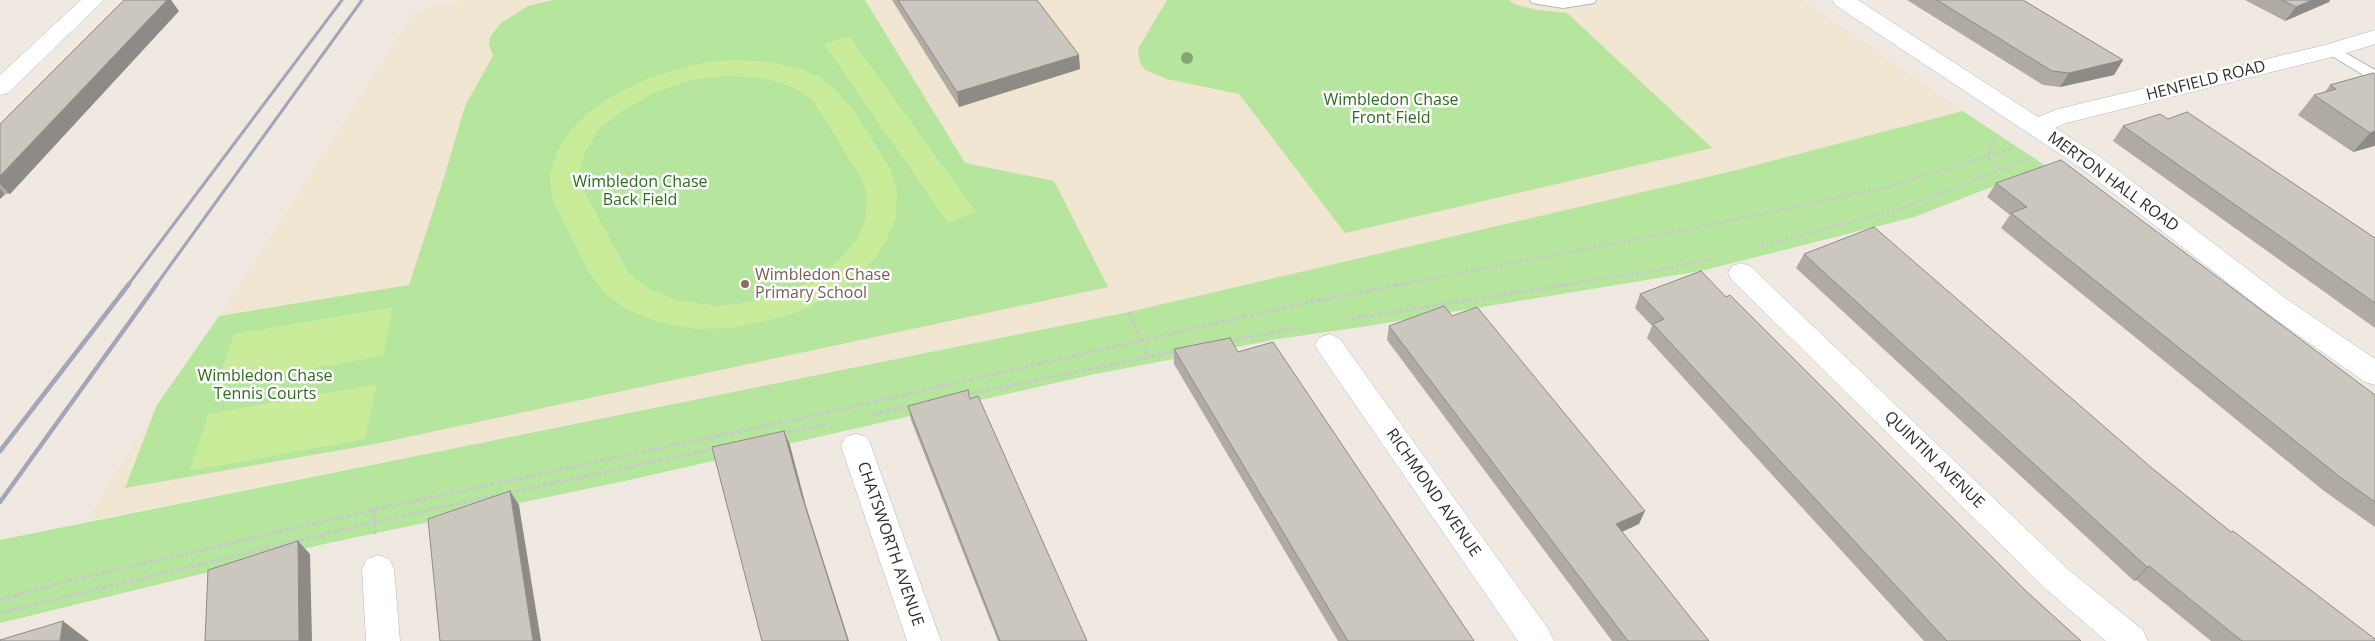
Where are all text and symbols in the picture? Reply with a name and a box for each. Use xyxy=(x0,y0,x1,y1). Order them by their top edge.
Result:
street label: HENFIELD ROAD xyxy=(2144,57,2268,105)
park label: Wimbledon Chase Front Field xyxy=(1323,90,1459,128)
street label: MERTON HALL ROAD xyxy=(2044,128,2182,236)
park label: Wimbledon Chase Back Field xyxy=(572,172,708,210)
place label: Wimbledon Chase Primary School xyxy=(755,265,890,303)
marker: Wimbledon Chase Primary School xyxy=(739,278,751,290)
park label: Wimbledon Chase Tennis Courts xyxy=(197,366,333,404)
street label: QUINTIN AVENUE xyxy=(1880,408,1988,512)
street label: RICHMOND AVENUE xyxy=(1382,425,1484,561)
street label: CHATSWORTH AVENUE xyxy=(853,459,927,629)

